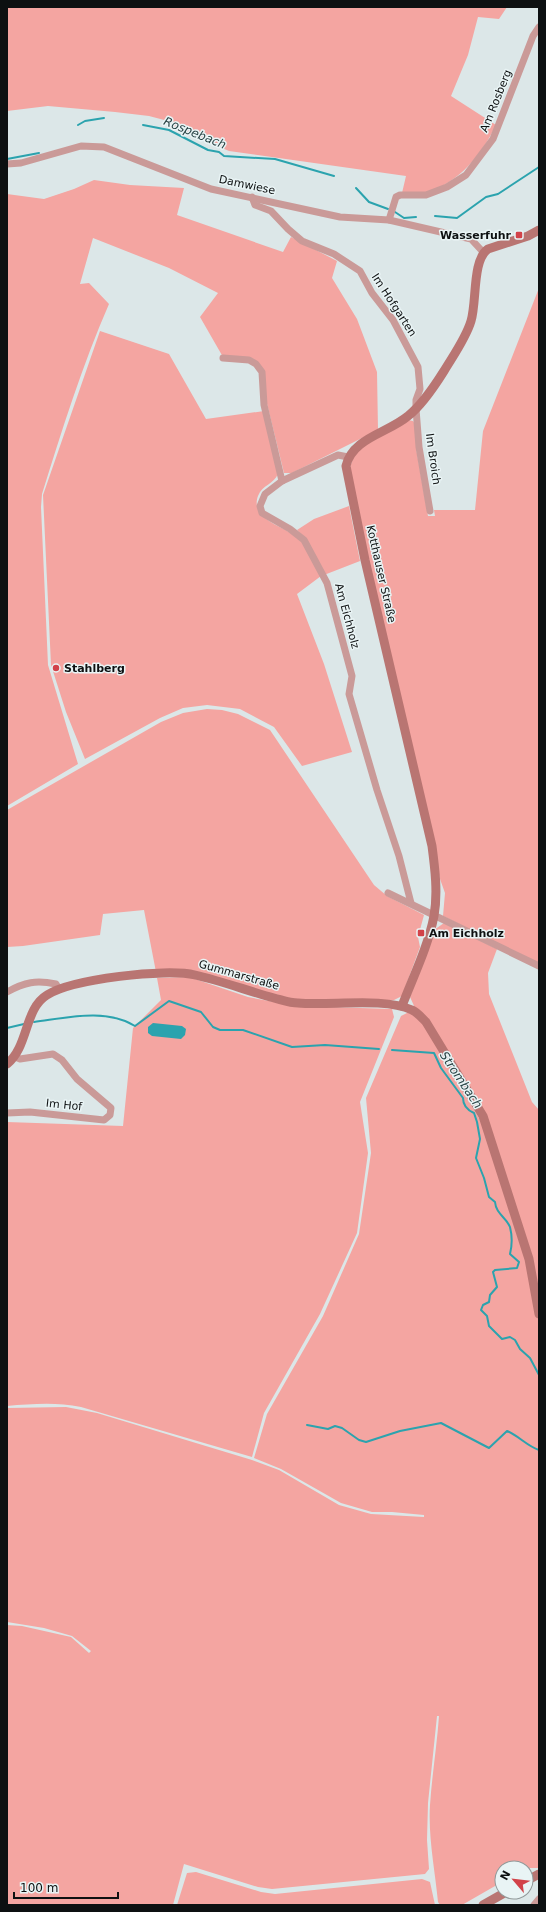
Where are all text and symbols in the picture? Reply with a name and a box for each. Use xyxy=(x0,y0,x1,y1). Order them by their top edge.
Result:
street label: Am Rosberg xyxy=(478,68,514,134)
water label: Rospebach xyxy=(162,114,228,152)
street label: Damwiese xyxy=(218,173,277,197)
place label: Wasserfuhr xyxy=(440,229,512,242)
marker: Wasserfuhr xyxy=(514,230,524,240)
street label: Im Hofgarten xyxy=(369,271,419,339)
street label: Im Broich xyxy=(423,432,443,486)
street label: Kotthauser Straße xyxy=(363,524,399,624)
street label: Am Eichholz xyxy=(332,582,362,650)
place label: Stahlberg xyxy=(64,662,125,675)
marker: Stahlberg xyxy=(51,663,61,673)
place label: Am Eichholz xyxy=(429,927,504,940)
marker: Am Eichholz xyxy=(416,928,426,938)
street label: Gummarstraße xyxy=(197,957,281,993)
water label: Strombach xyxy=(437,1049,485,1111)
street label: Im Hof xyxy=(45,1097,84,1113)
north arrow xyxy=(494,1860,534,1900)
text: N xyxy=(498,1868,514,1883)
scale bar xyxy=(14,1874,118,1900)
text: 100 m xyxy=(20,1881,58,1895)

